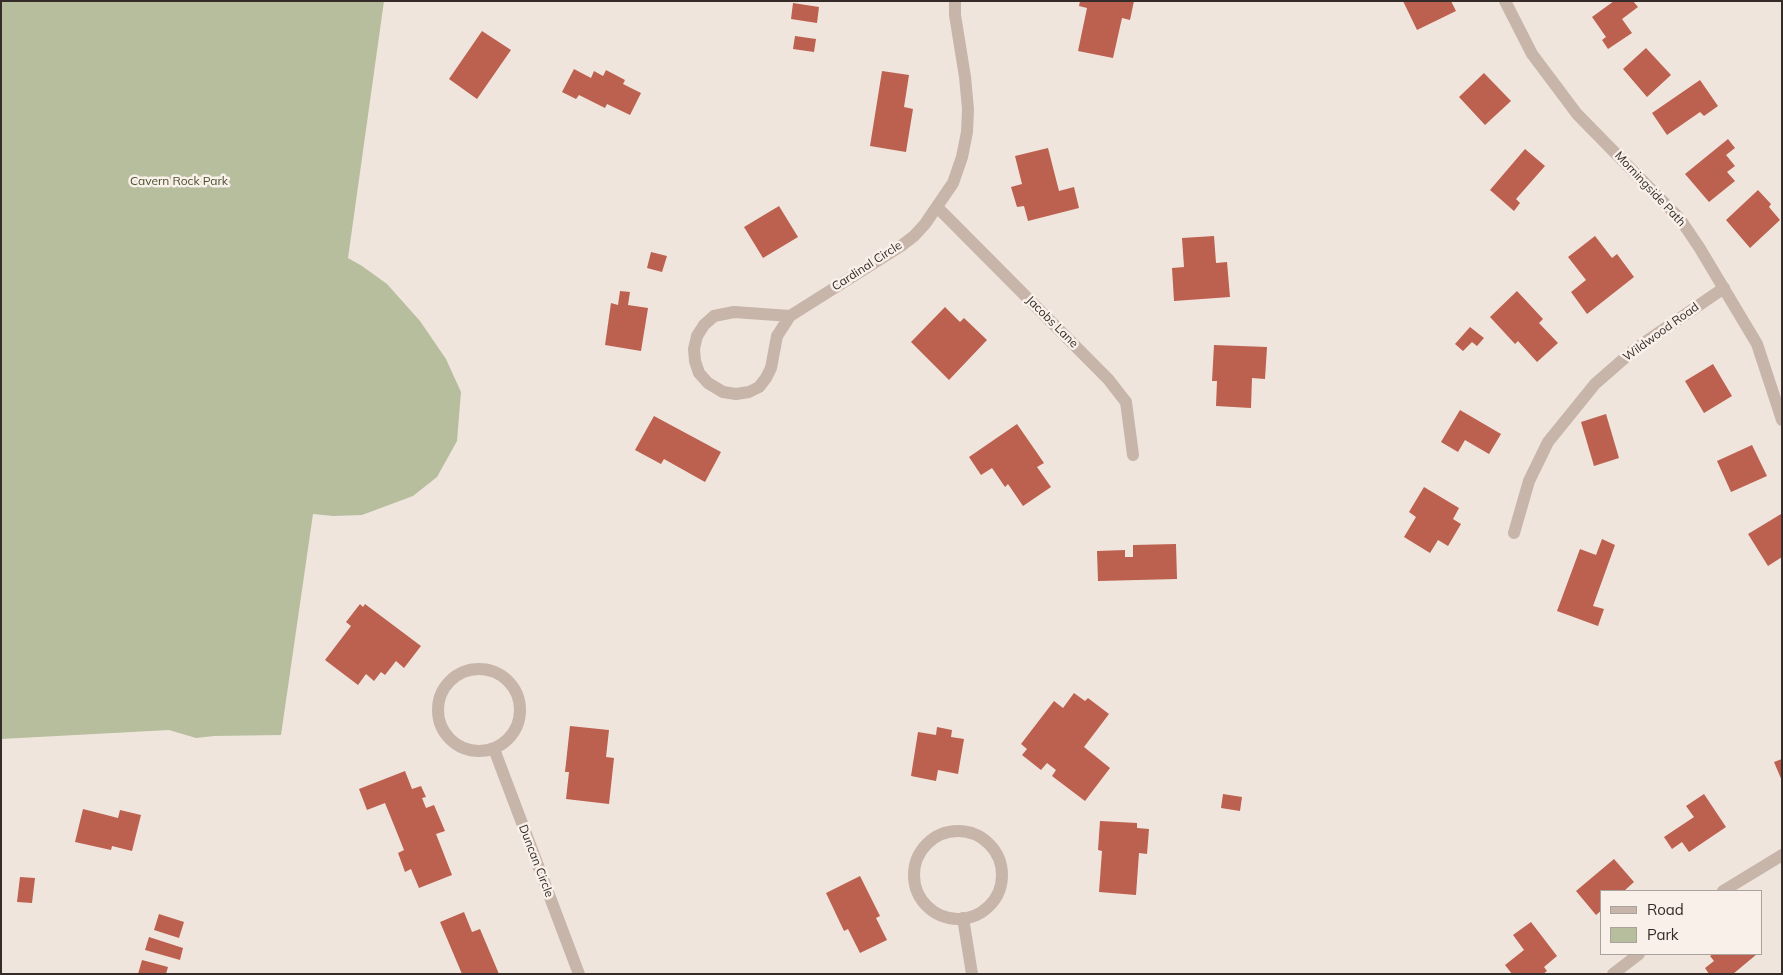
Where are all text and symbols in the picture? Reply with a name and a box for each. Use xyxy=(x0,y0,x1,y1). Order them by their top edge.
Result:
street label: Morningside Path xyxy=(1612,149,1688,229)
park label: Cavern Rock Park xyxy=(130,174,228,188)
street label: Cardinal Circle xyxy=(829,238,905,294)
street label: Jacobs Lane xyxy=(1023,293,1081,351)
street label: Wildwood Road xyxy=(1620,300,1702,364)
street label: Duncan Circle xyxy=(516,823,556,899)
legend xyxy=(1600,890,1763,955)
text: Road xyxy=(1647,900,1684,919)
text: Park xyxy=(1647,925,1679,944)

